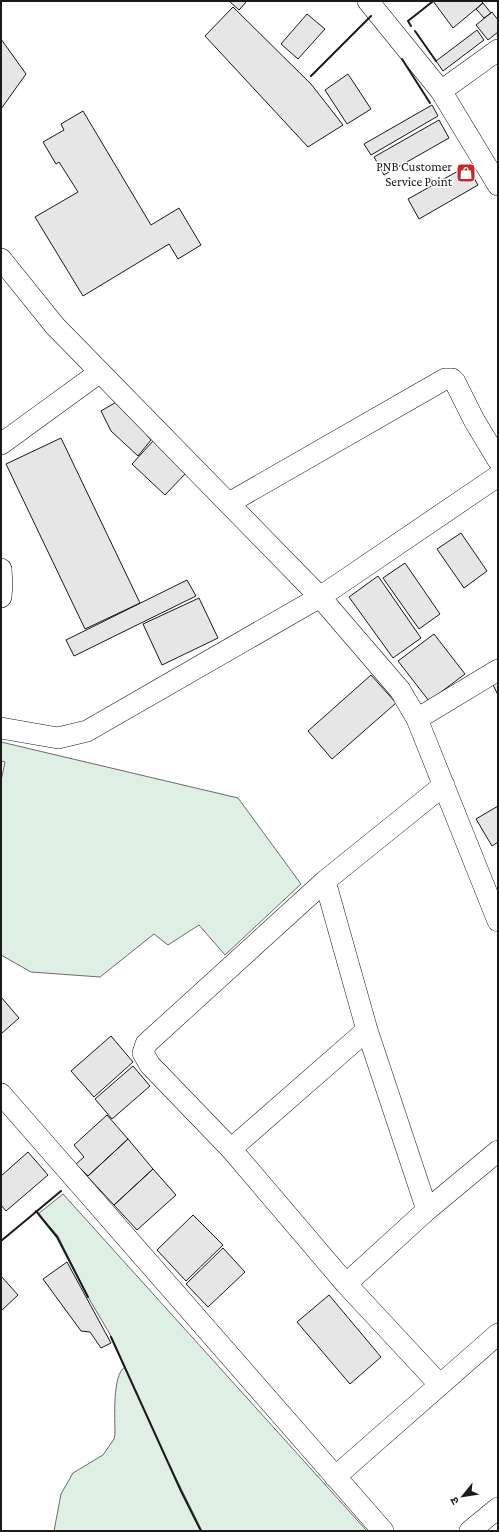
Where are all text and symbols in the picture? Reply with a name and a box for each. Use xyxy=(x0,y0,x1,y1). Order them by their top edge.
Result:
place label: PNB Customer Service Point xyxy=(376,159,453,189)
shop icon: PNB Customer Service Point xyxy=(455,162,477,184)
north arrow xyxy=(443,1476,483,1516)
text: उ xyxy=(447,1495,461,1507)

